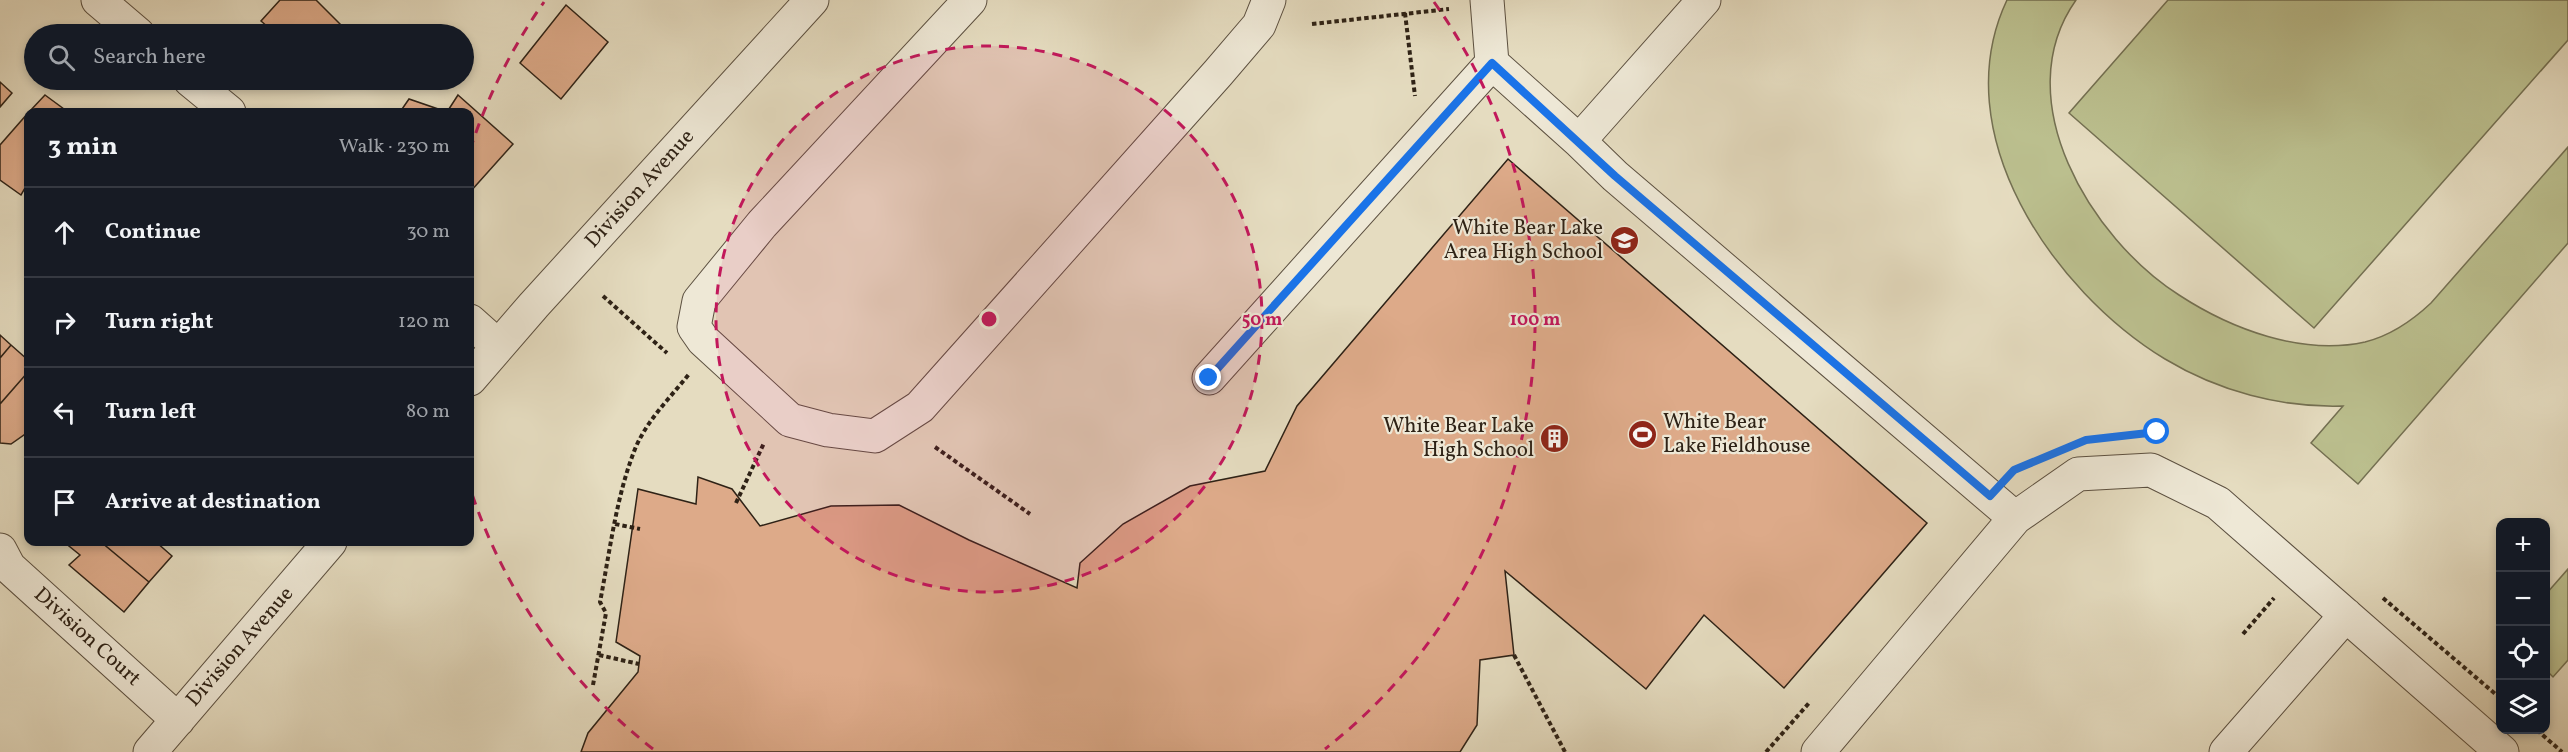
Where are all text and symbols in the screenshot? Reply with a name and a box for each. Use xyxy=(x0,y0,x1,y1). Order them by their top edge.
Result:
search box xyxy=(24,24,474,90)
icon: search xyxy=(45,41,78,74)
text: Search here xyxy=(93,42,206,73)
street label: Division Avenue xyxy=(579,123,701,255)
text: 3 min xyxy=(48,129,118,165)
text: Walk · 230 m xyxy=(339,133,450,161)
place label: White Bear Lake Area High School xyxy=(1444,214,1603,267)
icon: ahead xyxy=(48,216,81,249)
text: Continue xyxy=(105,217,201,248)
text: 30 m xyxy=(406,218,450,246)
school or university icon: White Bear Lake Area High School xyxy=(1608,224,1640,256)
icon: right xyxy=(48,306,81,339)
text: Turn right xyxy=(105,307,213,338)
text: 120 m xyxy=(398,308,450,336)
text: 50 m xyxy=(1242,308,1282,333)
text: 100 m xyxy=(1510,308,1560,333)
centre of rings xyxy=(979,309,999,329)
route end xyxy=(1195,364,1221,390)
icon: left xyxy=(48,396,81,429)
text: Turn left xyxy=(105,397,196,428)
text: 80 m xyxy=(406,398,450,426)
place label: White Bear Lake Fieldhouse xyxy=(1663,408,1811,461)
place label: White Bear Lake High School xyxy=(1383,412,1534,465)
sports icon: White Bear Lake Fieldhouse xyxy=(1626,418,1658,450)
route start xyxy=(2143,418,2169,444)
building icon: White Bear Lake High School xyxy=(1539,422,1571,454)
icon: arrive xyxy=(48,486,81,519)
text: Arrive at destination xyxy=(105,487,321,518)
map controls xyxy=(2496,518,2550,734)
button: + xyxy=(2496,518,2550,572)
button: − xyxy=(2496,572,2550,626)
street label: Division Avenue xyxy=(180,580,300,713)
street label: Division Court xyxy=(27,581,147,693)
button: locate xyxy=(2496,626,2550,680)
button: layers xyxy=(2496,680,2550,734)

